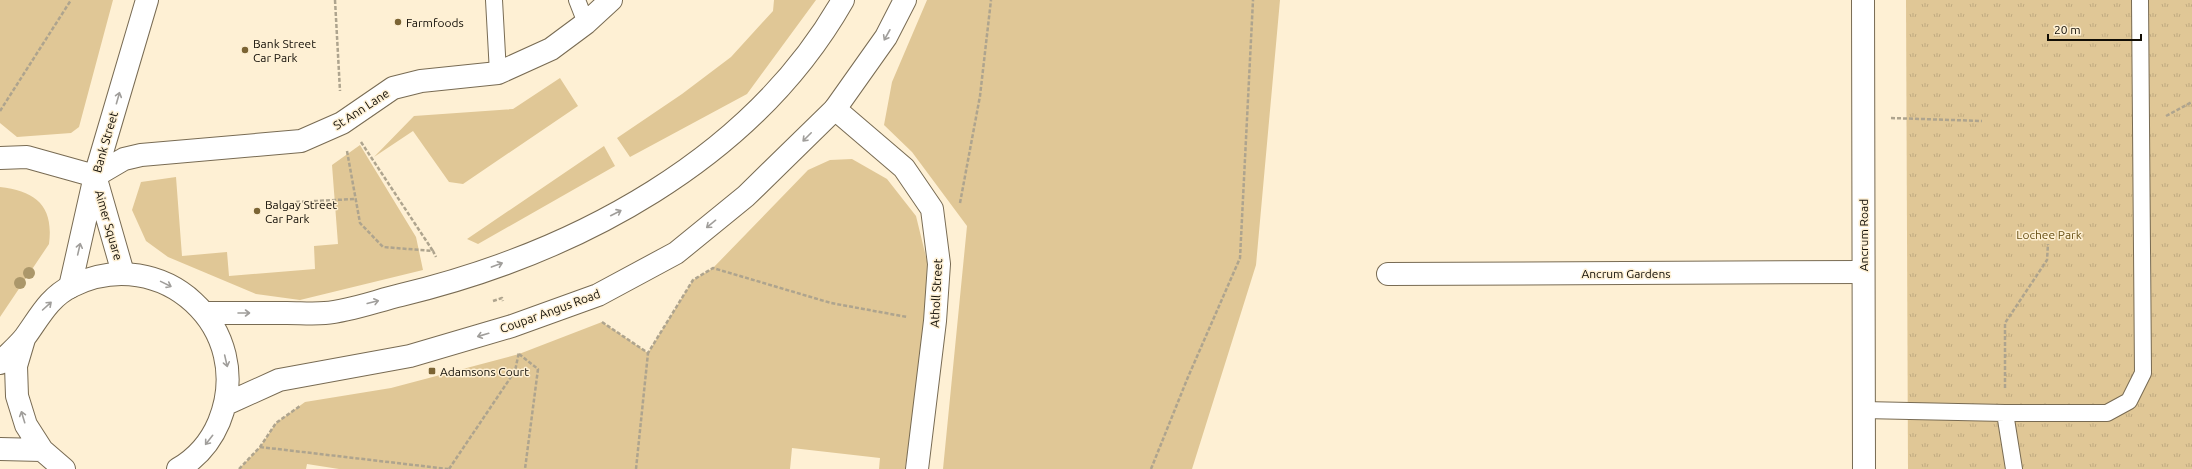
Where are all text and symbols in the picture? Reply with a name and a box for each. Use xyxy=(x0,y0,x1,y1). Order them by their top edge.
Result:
place label: Farmfoods xyxy=(406,16,464,29)
scale bar xyxy=(2048,16,2141,42)
marker: Farmfoods xyxy=(393,17,403,27)
text: 20 m xyxy=(2054,23,2081,36)
one-way arrow xyxy=(882,29,890,41)
place label: Bank Street Car Park xyxy=(253,37,316,64)
marker: Bank Street Car Park xyxy=(240,45,250,55)
street label: St Ann Lane xyxy=(331,86,391,132)
one-way arrow xyxy=(115,92,122,105)
street label: Bank Street xyxy=(90,110,120,174)
one-way arrow xyxy=(802,132,812,142)
street label: Aimer Square xyxy=(93,188,125,262)
place label: Balgay Street Car Park xyxy=(265,198,337,225)
street label: Ancrum Road xyxy=(1857,199,1870,271)
marker: Balgay Street Car Park xyxy=(252,206,262,216)
one-way arrow xyxy=(610,209,622,216)
one-way arrow xyxy=(706,220,717,229)
park label: Lochee Park xyxy=(2016,228,2082,241)
one-way arrow xyxy=(75,243,83,256)
street label: Atholl Street xyxy=(928,258,944,328)
one-way arrow xyxy=(491,261,503,269)
street label: Ancrum Gardens xyxy=(1581,267,1671,280)
one-way arrow xyxy=(160,281,172,288)
street label: Coupar Angus Road xyxy=(498,287,602,335)
one-way arrow xyxy=(366,297,379,305)
one-way arrow xyxy=(42,301,52,310)
one-way arrow xyxy=(237,309,250,317)
one-way arrow xyxy=(476,332,489,339)
one-way arrow xyxy=(223,354,231,367)
place label: Adamsons Court xyxy=(440,365,529,378)
marker: Adamsons Court xyxy=(427,366,437,376)
one-way arrow xyxy=(19,410,26,423)
one-way arrow xyxy=(205,434,214,445)

